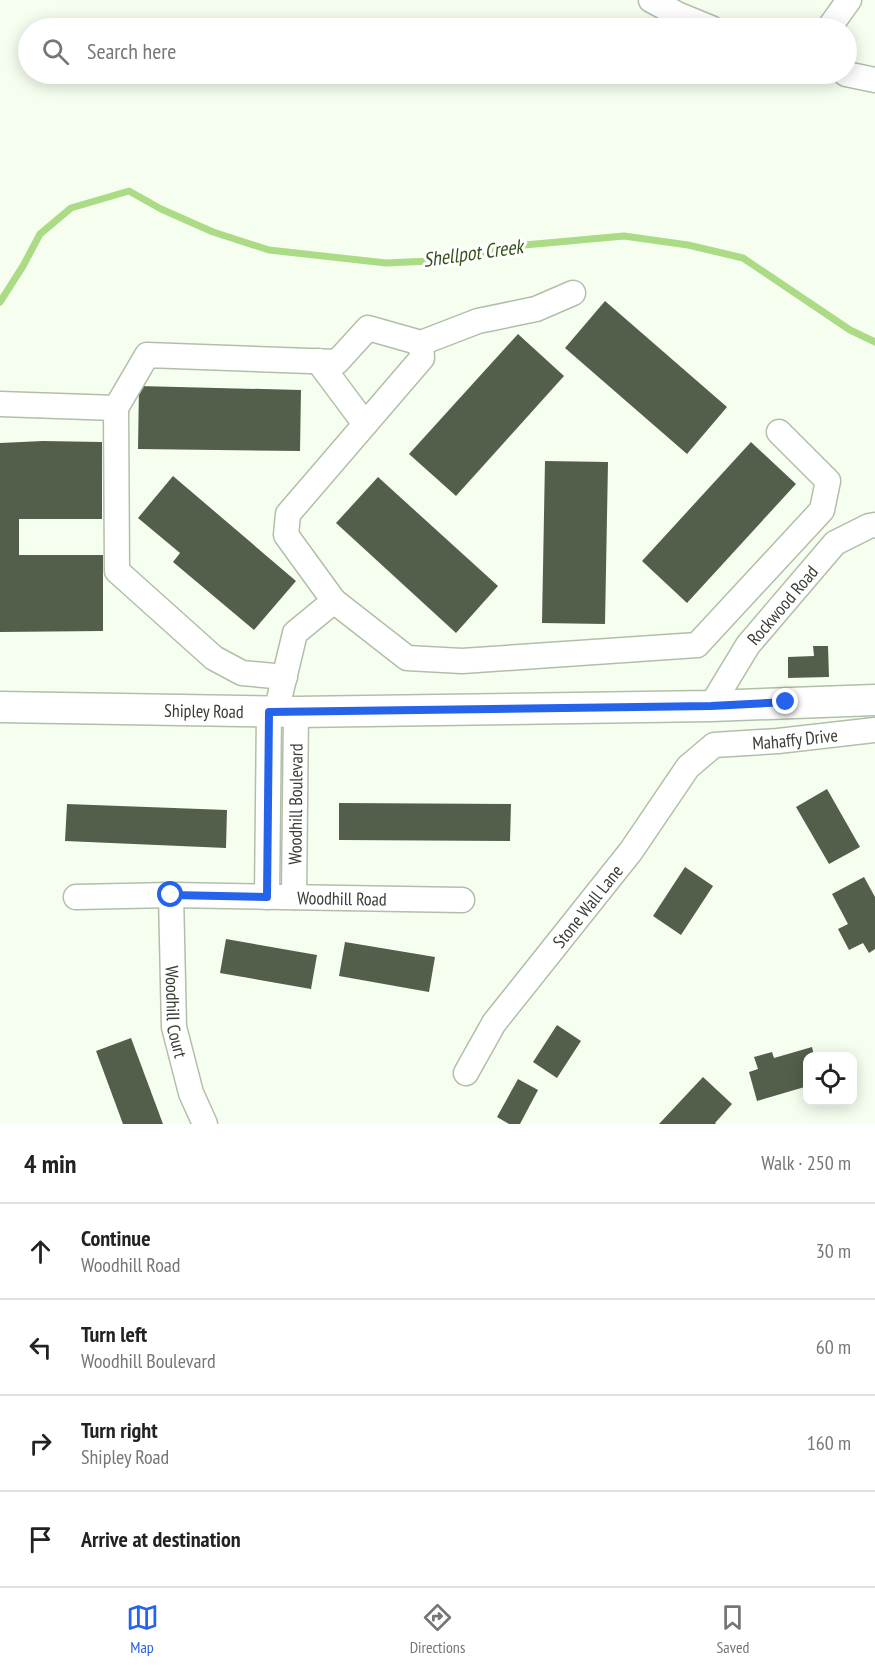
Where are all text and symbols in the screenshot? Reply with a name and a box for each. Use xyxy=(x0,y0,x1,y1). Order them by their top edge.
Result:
search box xyxy=(18,18,857,84)
icon: search xyxy=(39,35,72,68)
text: Search here xyxy=(87,37,176,65)
water label: Shellpot Creek xyxy=(421,233,527,273)
street label: Rockwood Road xyxy=(742,560,823,650)
route end xyxy=(772,688,798,714)
street label: Shipley Road xyxy=(164,698,244,723)
street label: Mahaffy Drive xyxy=(751,723,839,754)
street label: Woodhill Boulevard xyxy=(283,743,307,865)
street label: Stone Wall Lane xyxy=(547,860,627,952)
route start xyxy=(157,881,183,907)
street label: Woodhill Road xyxy=(297,886,387,910)
street label: Woodhill Court xyxy=(161,965,193,1060)
map controls xyxy=(803,1052,857,1106)
button: locate xyxy=(803,1052,857,1106)
text: 4 min xyxy=(24,1147,77,1180)
text: Walk · 250 m xyxy=(761,1150,851,1176)
text: Continue xyxy=(81,1224,151,1252)
icon: ahead xyxy=(24,1235,57,1268)
text: 30 m xyxy=(816,1238,851,1264)
text: Woodhill Road xyxy=(81,1252,180,1278)
text: Turn left xyxy=(81,1320,147,1348)
icon: left xyxy=(24,1331,57,1364)
text: 60 m xyxy=(816,1334,851,1360)
text: Woodhill Boulevard xyxy=(81,1348,216,1374)
text: Turn right xyxy=(81,1416,158,1444)
icon: right xyxy=(24,1427,57,1460)
text: 160 m xyxy=(807,1430,851,1456)
text: Shipley Road xyxy=(81,1444,169,1470)
icon: arrive xyxy=(24,1523,57,1556)
text: Arrive at destination xyxy=(81,1525,241,1553)
tab: Map xyxy=(126,1601,159,1657)
tab: Directions xyxy=(410,1601,465,1657)
tab: Saved xyxy=(716,1601,749,1657)

